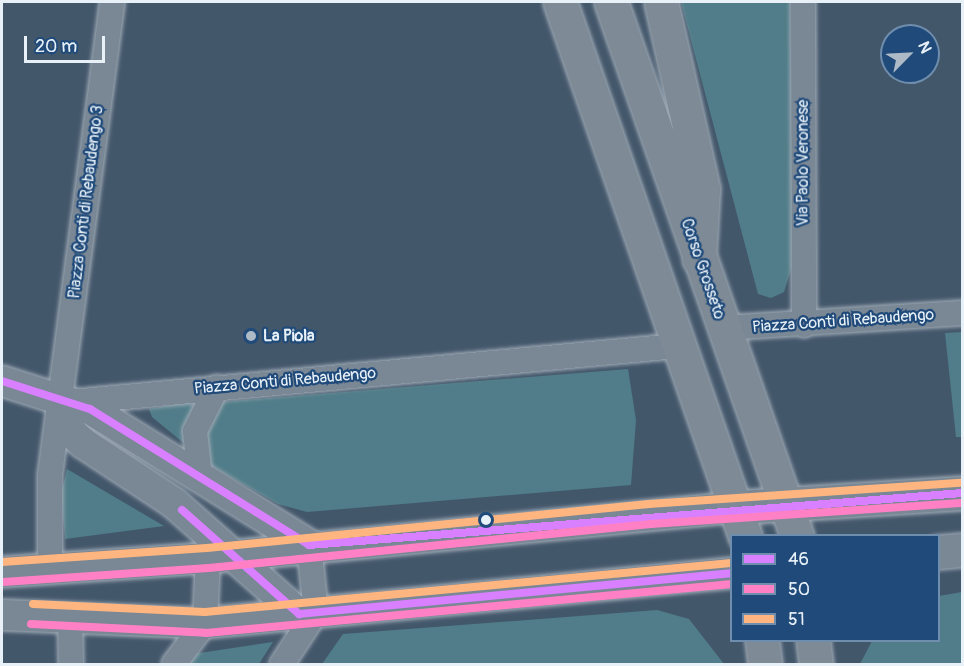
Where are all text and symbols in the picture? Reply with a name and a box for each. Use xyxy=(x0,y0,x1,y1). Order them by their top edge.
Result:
scale bar xyxy=(27,24,108,62)
north arrow xyxy=(880,24,940,84)
text: 20 m xyxy=(35,35,77,58)
text: N xyxy=(913,38,936,56)
street label: Via Paolo Veronese xyxy=(793,100,813,226)
street label: Piazza Conti di Rebaudengo 3 xyxy=(65,104,107,300)
street label: Corso Grosseto xyxy=(677,216,729,322)
street label: Piazza Conti di Rebaudengo xyxy=(751,305,935,337)
place label: La Piola xyxy=(263,326,314,346)
marker: La Piola xyxy=(244,329,258,343)
street label: Piazza Conti di Rebaudengo xyxy=(193,363,377,399)
unlabelled marker xyxy=(480,514,492,526)
legend xyxy=(730,534,940,642)
text: 46 xyxy=(788,548,809,571)
text: 50 xyxy=(788,578,810,601)
text: 51 xyxy=(788,608,805,631)

